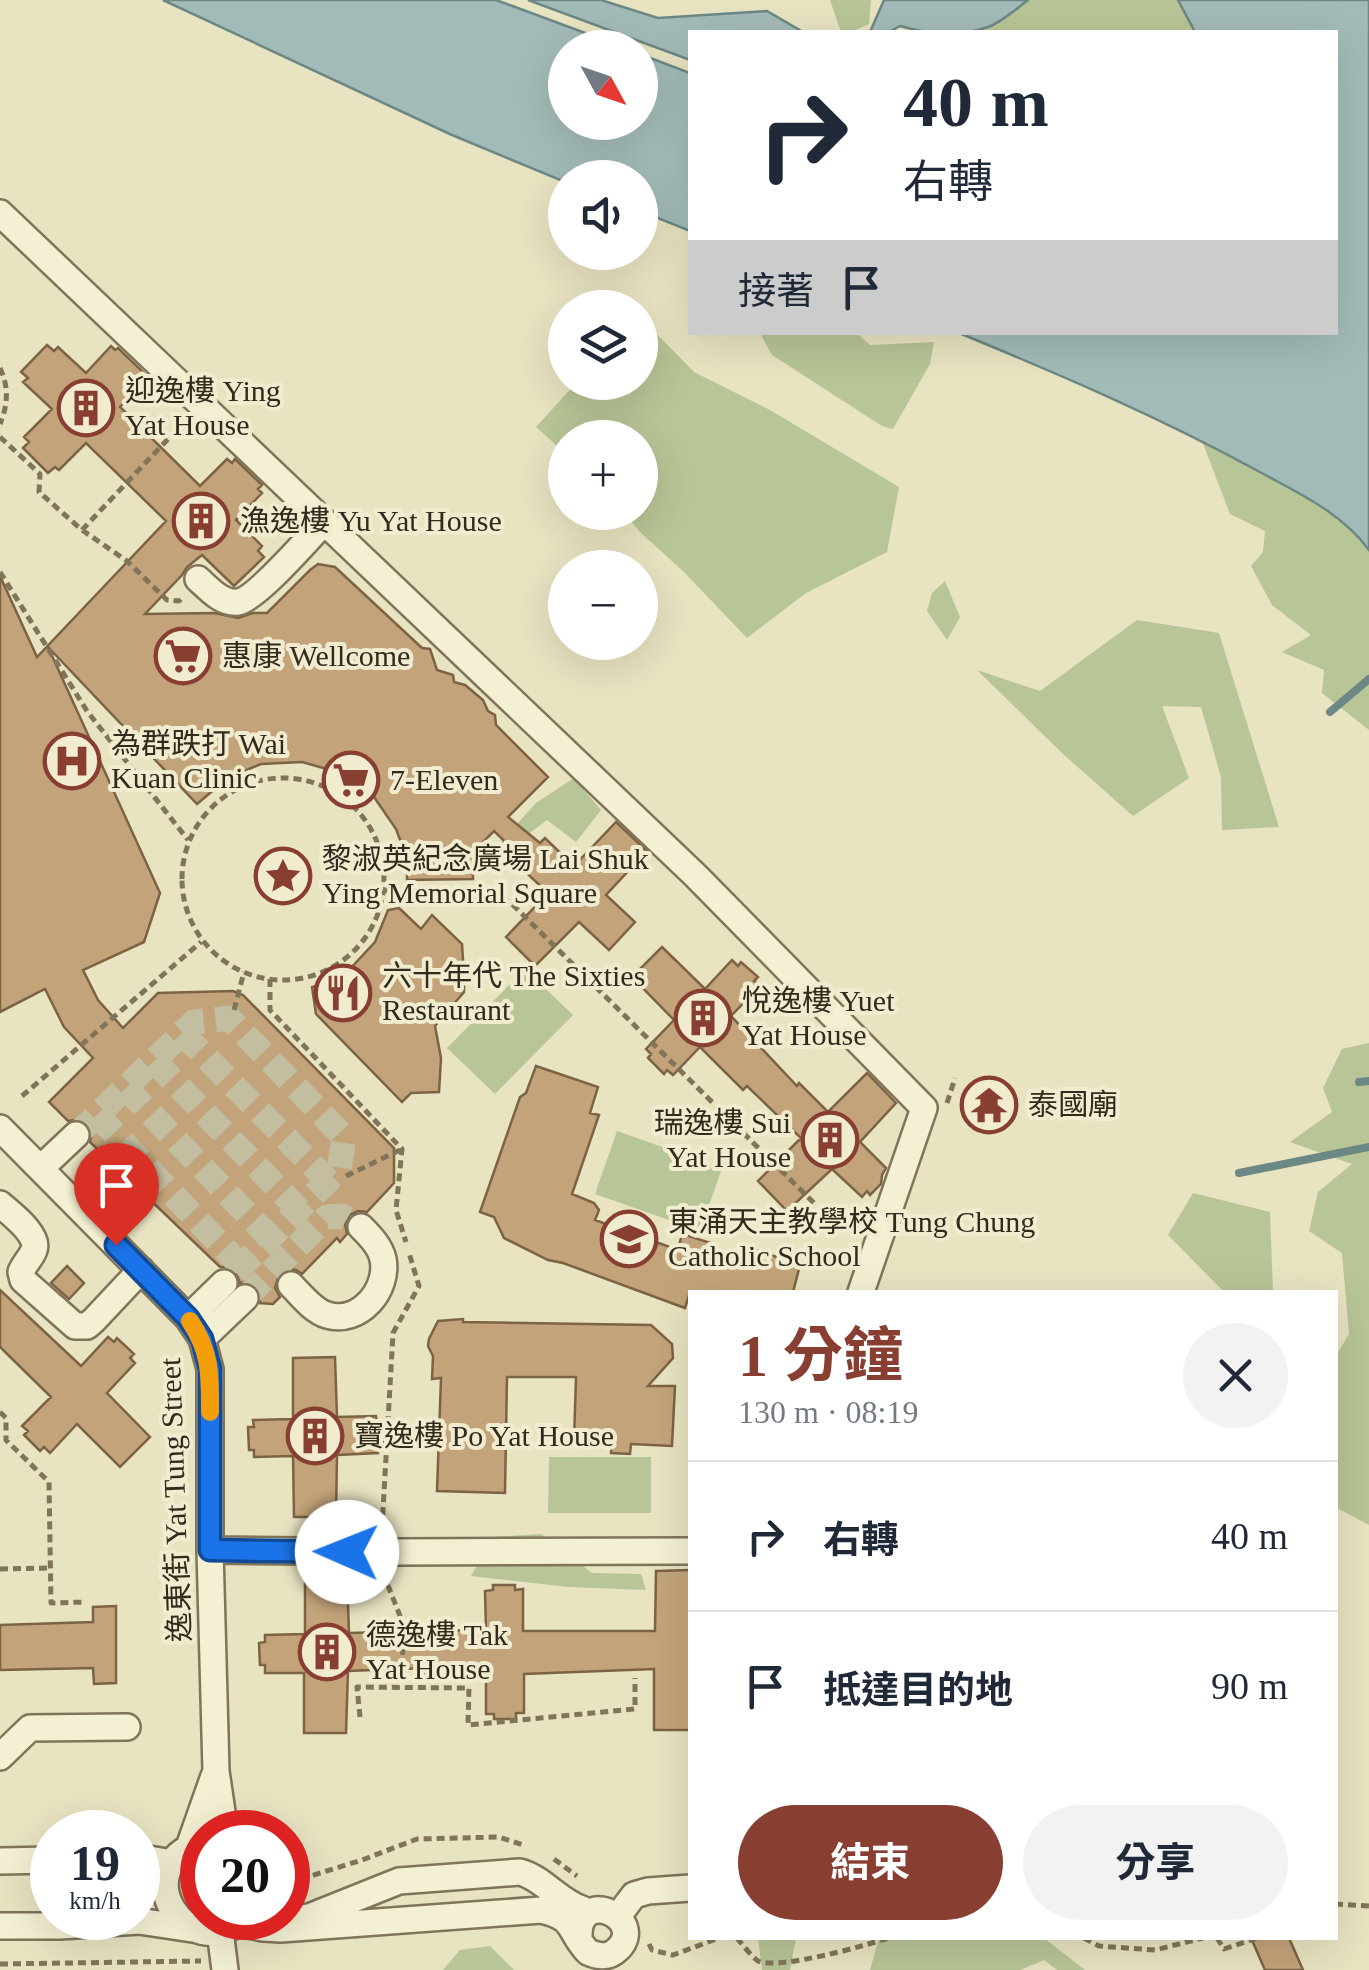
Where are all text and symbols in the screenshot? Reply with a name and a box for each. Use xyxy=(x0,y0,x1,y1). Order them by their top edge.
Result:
north arrow xyxy=(548,30,658,140)
map controls xyxy=(548,30,658,660)
text: 40 m xyxy=(903,64,1049,141)
icon: right xyxy=(738,70,868,200)
text: 右轉 xyxy=(903,157,993,207)
button: sound xyxy=(548,160,658,270)
icon: arrive xyxy=(834,260,889,315)
text: 接著 xyxy=(738,270,814,312)
button: layers xyxy=(548,290,658,400)
place label: 迎逸樓 Ying Yat House xyxy=(125,374,281,441)
building icon: 迎逸樓 Ying Yat House xyxy=(56,378,116,438)
button: + xyxy=(548,420,658,530)
building icon: 漁逸樓 Yu Yat House xyxy=(171,491,231,551)
place label: 漁逸樓 Yu Yat House xyxy=(240,504,502,537)
button: − xyxy=(548,550,658,660)
supermarket icon: 惠康 Wellcome xyxy=(153,626,213,686)
place label: 惠康 Wellcome xyxy=(222,639,410,672)
place label: 為群跌打 Wai Kuan Clinic xyxy=(111,727,286,794)
hospital icon: 為群跌打 Wai Kuan Clinic xyxy=(42,731,102,791)
supermarket icon: 7-Eleven xyxy=(321,750,381,810)
place label: 7-Eleven xyxy=(390,763,498,796)
place label: 黎淑英紀念廣場 Lai Shuk Ying Memorial Square xyxy=(322,842,649,909)
place icon: 黎淑英紀念廣場 Lai Shuk Ying Memorial Square xyxy=(253,846,313,906)
place label: 六十年代 The Sixties Restaurant xyxy=(382,959,645,1026)
restaurant icon: 六十年代 The Sixties Restaurant xyxy=(313,963,373,1023)
place label: 悅逸樓 Yuet Yat House xyxy=(742,984,895,1051)
building icon: 悅逸樓 Yuet Yat House xyxy=(673,988,733,1048)
temple icon: 泰國廟 xyxy=(959,1075,1019,1135)
place label: 泰國廟 xyxy=(1028,1088,1118,1121)
place label: 瑞逸樓 Sui Yat House xyxy=(653,1106,791,1173)
building icon: 瑞逸樓 Sui Yat House xyxy=(800,1110,860,1170)
pin xyxy=(74,1143,159,1246)
icon: arrive xyxy=(89,1158,144,1213)
place label: 東涌天主教學校 Tung Chung Catholic School xyxy=(668,1205,1035,1272)
school or university icon: 東涌天主教學校 Tung Chung Catholic School xyxy=(599,1209,659,1269)
text: 1 分鐘 xyxy=(738,1323,903,1389)
button: close xyxy=(1183,1323,1288,1428)
street label: 逸東街 Yat Tung Street xyxy=(153,1357,196,1643)
text: 130 m · 08:19 xyxy=(738,1394,918,1430)
building icon: 寶逸樓 Po Yat House xyxy=(285,1406,345,1466)
place label: 寶逸樓 Po Yat House xyxy=(354,1419,614,1452)
position arrow xyxy=(295,1500,399,1604)
icon: right xyxy=(738,1509,793,1564)
text: 40 m xyxy=(1211,1515,1288,1557)
text: 右轉 xyxy=(823,1519,899,1561)
place label: 德逸樓 Tak Yat House xyxy=(366,1618,508,1685)
building icon: 德逸樓 Tak Yat House xyxy=(297,1622,357,1682)
icon: arrive xyxy=(738,1659,793,1714)
text: 90 m xyxy=(1211,1665,1288,1707)
text: 抵達目的地 xyxy=(823,1669,1013,1711)
button: 結束 xyxy=(738,1805,1003,1920)
button: 分享 xyxy=(1023,1805,1288,1920)
speed limit sign: 20 xyxy=(180,1810,310,1940)
text: 19 xyxy=(70,1835,120,1891)
text: km/h xyxy=(69,1887,121,1914)

